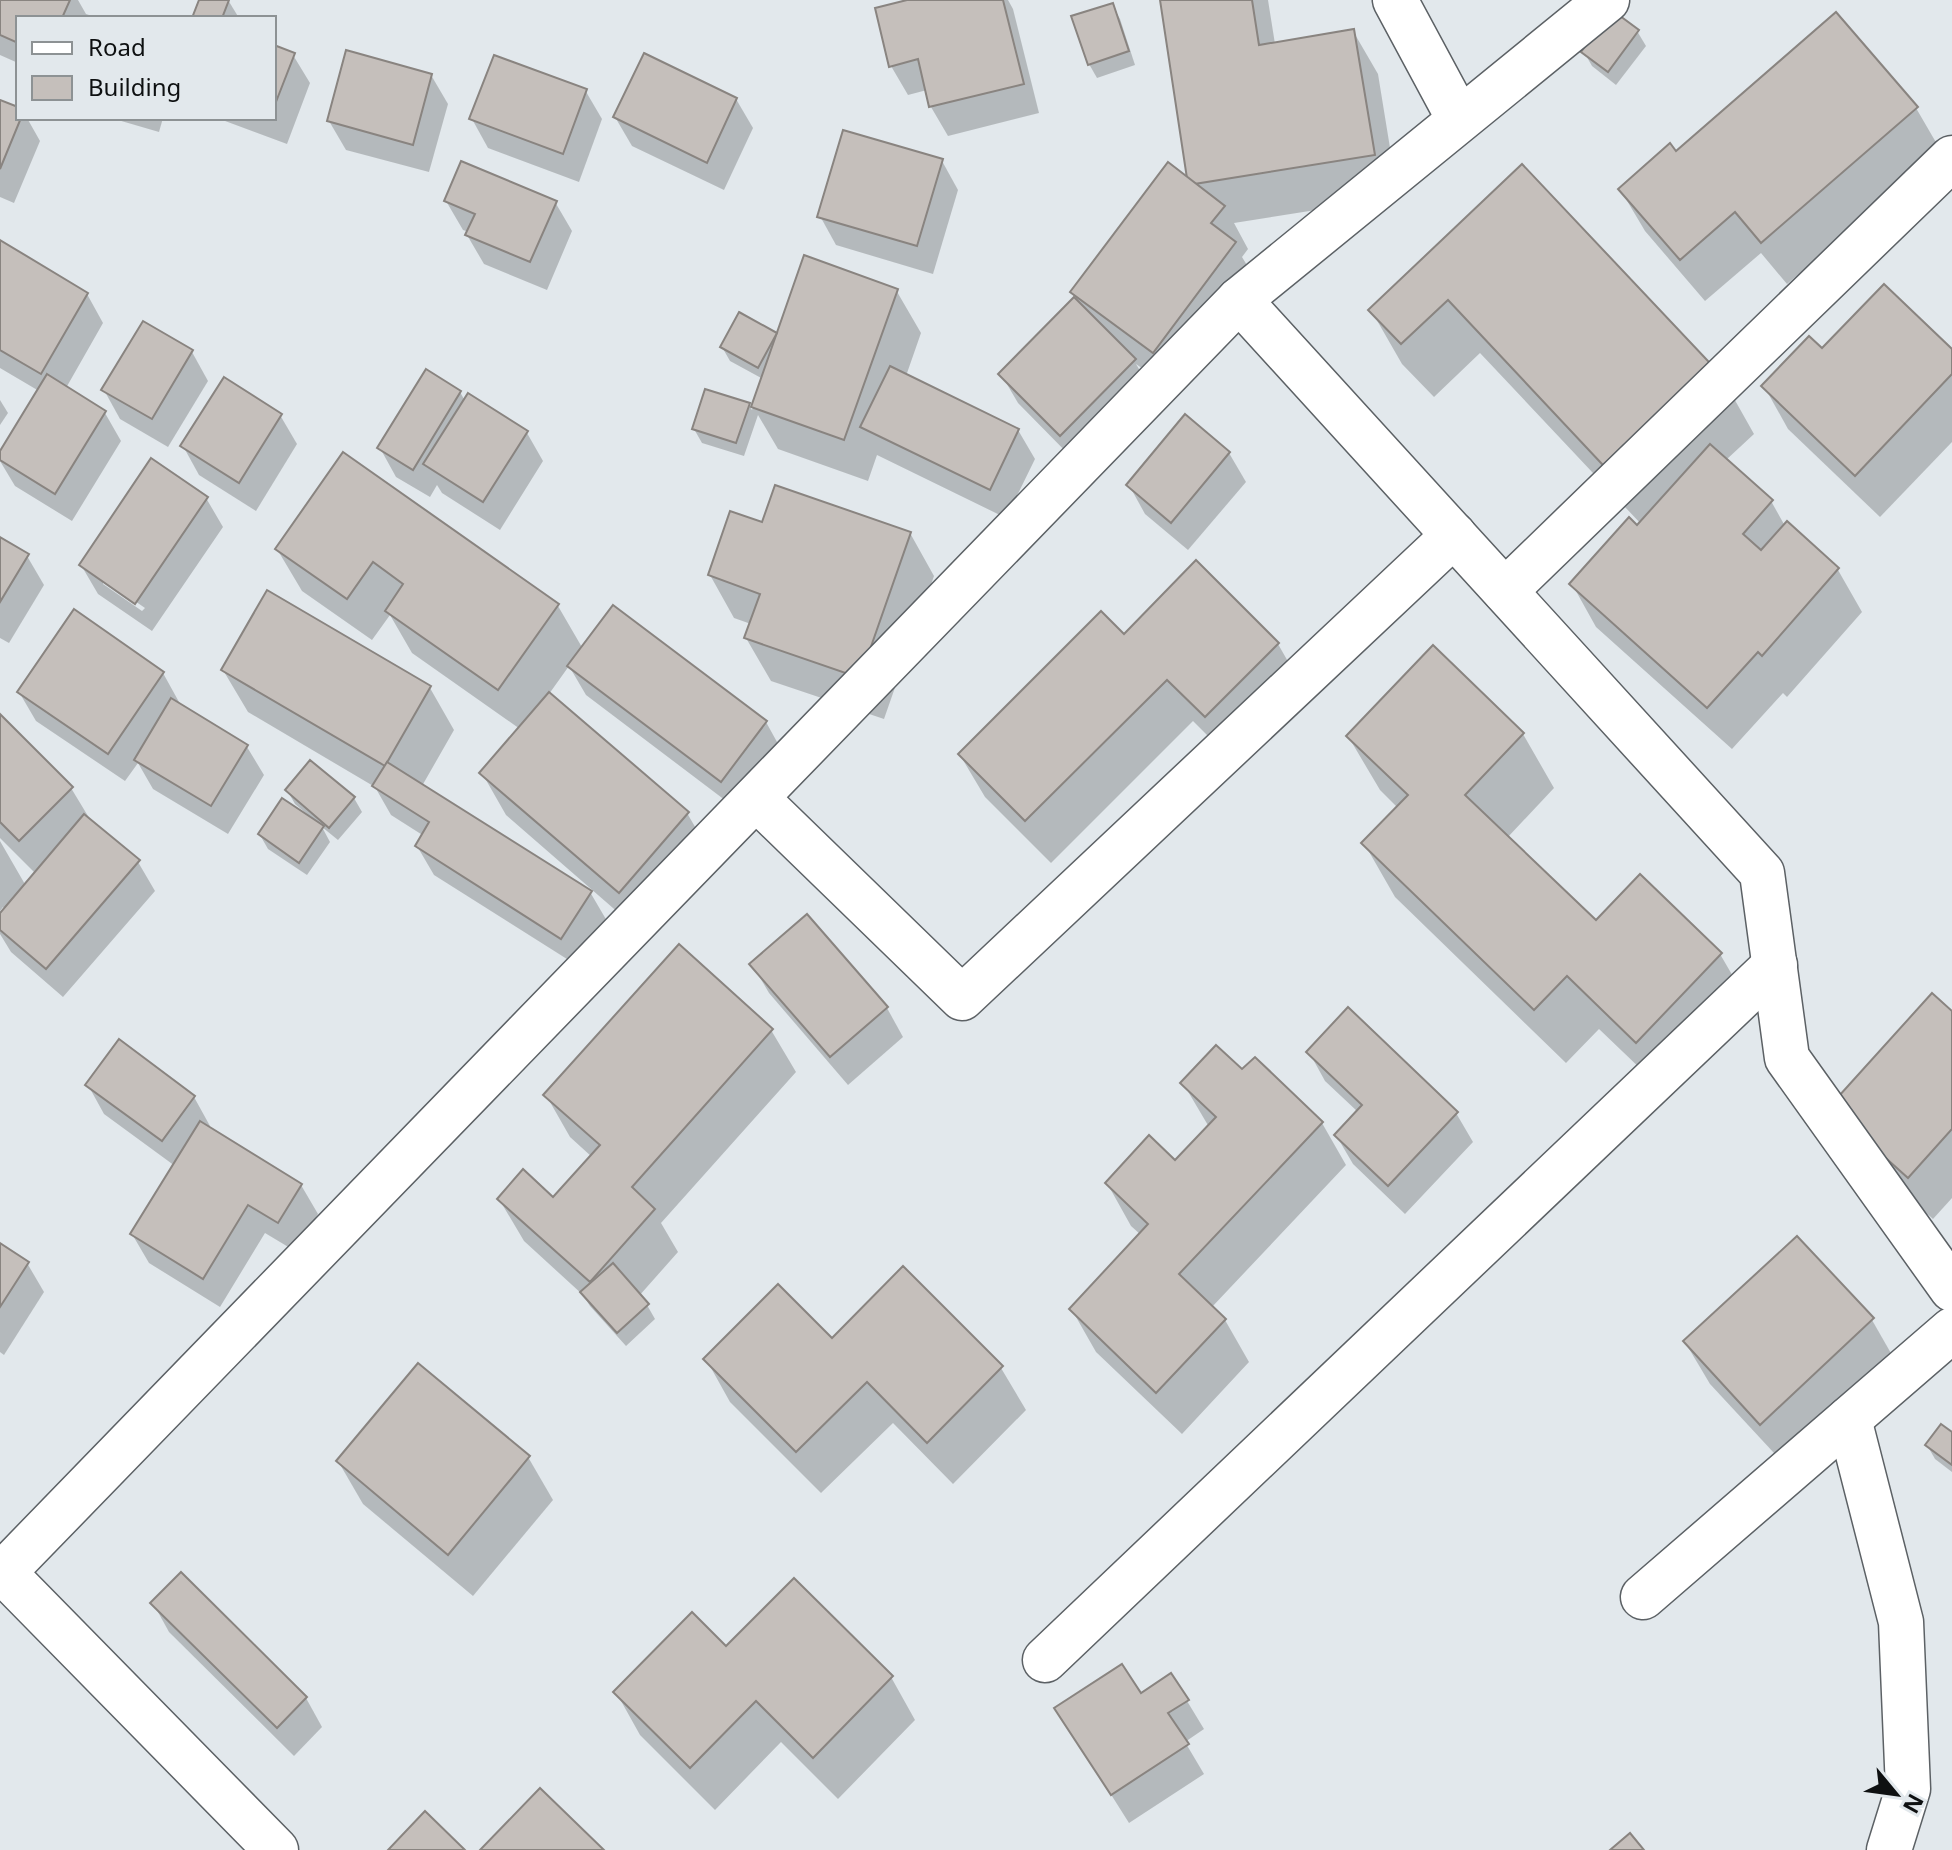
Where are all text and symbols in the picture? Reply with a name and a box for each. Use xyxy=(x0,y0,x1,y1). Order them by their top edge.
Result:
legend xyxy=(16,16,276,120)
text: Road xyxy=(88,30,146,63)
text: Building xyxy=(88,70,181,103)
north arrow xyxy=(1856,1754,1936,1834)
text: N xyxy=(1897,1789,1932,1819)

